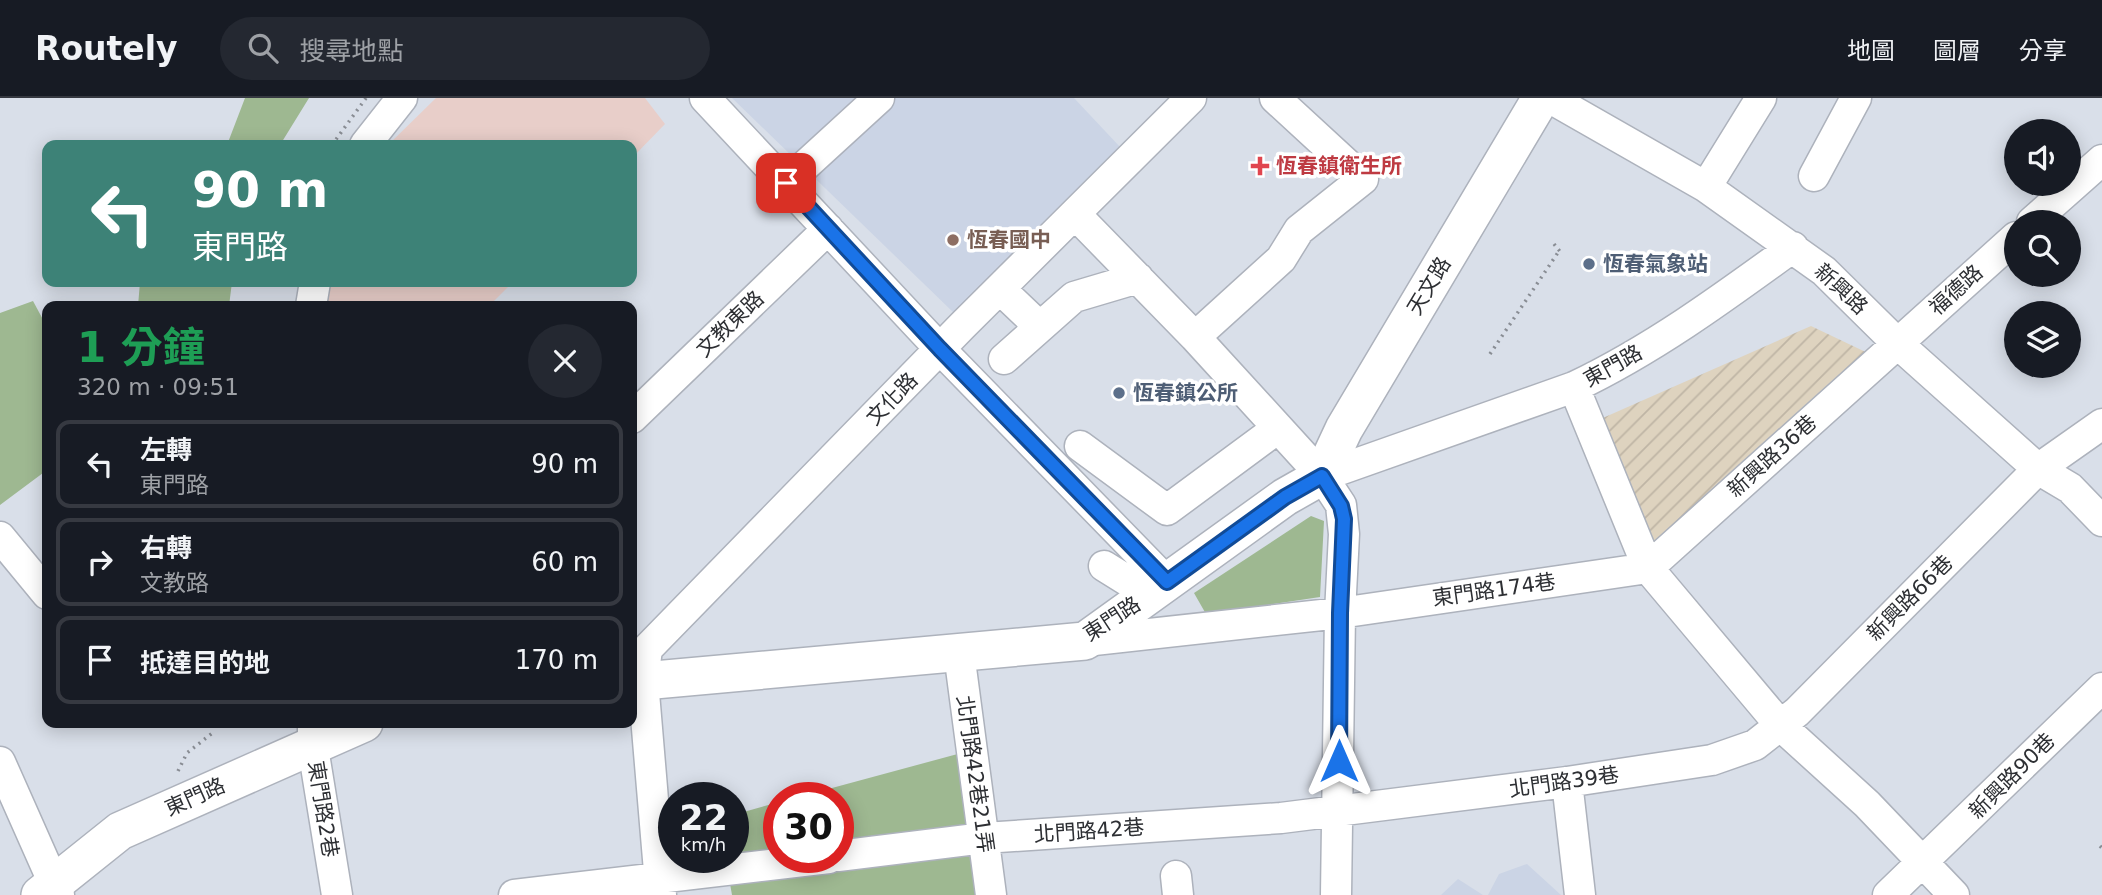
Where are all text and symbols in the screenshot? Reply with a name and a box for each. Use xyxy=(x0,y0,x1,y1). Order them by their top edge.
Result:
search box xyxy=(220,17,710,80)
text: Routely xyxy=(35,29,178,68)
icon: search xyxy=(244,29,282,67)
text: 搜尋地點 xyxy=(300,36,404,66)
text: 地圖 xyxy=(1847,37,1895,65)
text: 圖層 xyxy=(1933,37,1981,65)
text: 分享 xyxy=(2019,37,2067,65)
map controls xyxy=(2004,119,2081,378)
button: sound xyxy=(2004,119,2081,196)
pin xyxy=(756,153,816,213)
place label: 恆春鎮衛生所 xyxy=(1276,154,1402,178)
marker: 恆春鎮衛生所 xyxy=(1250,156,1270,176)
text: 90 m xyxy=(192,162,328,219)
icon: arrive xyxy=(767,164,805,202)
icon: left xyxy=(77,168,168,259)
button: search xyxy=(2004,210,2081,287)
text: 東門路 xyxy=(192,228,288,266)
place label: 恆春國中 xyxy=(967,228,1051,252)
marker: 恆春國中 xyxy=(945,232,961,248)
place label: 恆春氣象站 xyxy=(1603,252,1708,276)
street label: 天文路 xyxy=(1402,253,1456,319)
marker: 恆春氣象站 xyxy=(1581,256,1597,272)
street label: 新興路 xyxy=(1810,259,1872,319)
street label: 福德路 xyxy=(1925,260,1987,320)
street label: 文教東路 xyxy=(691,286,769,362)
button: layers xyxy=(2004,301,2081,378)
text: 1 分鐘 xyxy=(77,323,205,372)
button: close xyxy=(528,324,602,398)
street label: 東門路 xyxy=(1580,340,1646,392)
street label: 文化路 xyxy=(861,368,923,430)
text: 320 m · 09:51 xyxy=(77,374,239,400)
place label: 恆春鎮公所 xyxy=(1133,381,1238,405)
marker: 恆春鎮公所 xyxy=(1111,385,1127,401)
street label: 新興路36巷 xyxy=(1723,410,1821,502)
text: 左轉 xyxy=(140,435,192,465)
icon: left xyxy=(81,445,119,483)
text: 90 m xyxy=(531,449,598,479)
text: 東門路 xyxy=(140,472,209,498)
text: 右轉 xyxy=(140,533,192,563)
icon: right xyxy=(81,543,119,581)
text: 60 m xyxy=(531,547,598,577)
street label: 新興路66巷 xyxy=(1862,550,1958,646)
street label: 東門路174巷 xyxy=(1431,569,1557,611)
text: 文教路 xyxy=(140,570,209,596)
street label: 東門路 xyxy=(1079,592,1145,646)
icon: arrive xyxy=(81,641,119,679)
text: 170 m xyxy=(515,645,598,675)
text: 抵達目的地 xyxy=(140,648,270,678)
street label: 北門路42巷21弄 xyxy=(952,694,998,854)
position arrow xyxy=(1302,724,1376,798)
street label: 新興路90巷 xyxy=(1964,728,2060,824)
street label: 東門路2巷 xyxy=(304,759,342,859)
street label: 北門路39巷 xyxy=(1508,762,1620,802)
street label: 東門路 xyxy=(161,773,229,821)
speed limit sign: 30 xyxy=(763,782,854,873)
text: 22 xyxy=(679,798,728,838)
street label: 北門路42巷 xyxy=(1033,815,1145,847)
text: km/h xyxy=(681,834,726,855)

